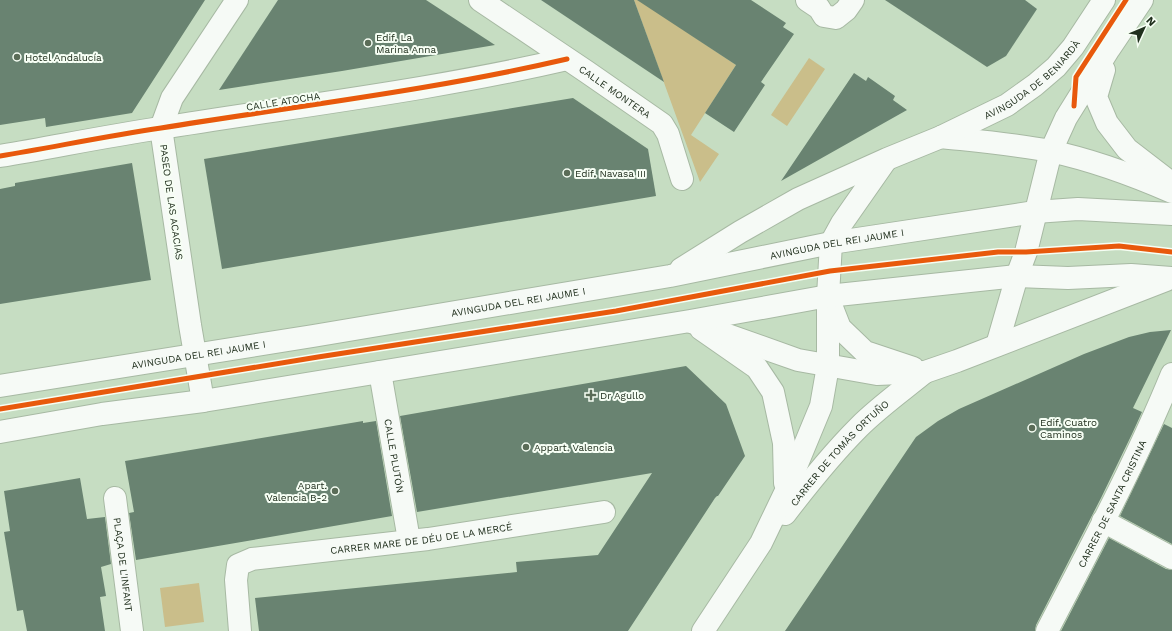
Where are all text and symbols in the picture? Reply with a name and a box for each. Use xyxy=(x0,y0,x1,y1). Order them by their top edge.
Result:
north arrow xyxy=(1124,8,1164,48)
text: N xyxy=(1143,14,1158,29)
place label: Edif. La Marina Anna xyxy=(376,32,436,55)
marker: Edif. La Marina Anna xyxy=(363,38,373,48)
street label: AVINGUDA DE BENIARDÀ xyxy=(982,38,1082,121)
marker: Hotel Andalucía xyxy=(12,52,22,62)
place label: Hotel Andalucía xyxy=(25,52,102,63)
street label: CALLE MONTERA xyxy=(577,63,653,121)
street label: CALLE ATOCHA xyxy=(245,90,321,113)
street label: PASEO DE LAS ACACIAS xyxy=(158,143,185,261)
marker: Edif. Navasa III xyxy=(562,168,572,178)
place label: Edif. Navasa III xyxy=(575,168,646,179)
street label: AVINGUDA DEL REI JAUME I xyxy=(769,227,905,261)
street label: AVINGUDA DEL REI JAUME I xyxy=(450,285,586,319)
street label: AVINGUDA DEL REI JAUME I xyxy=(131,339,267,371)
marker: Dr Agullo xyxy=(585,389,597,401)
place label: Dr Agullo xyxy=(600,390,644,401)
street label: CARRER DE TOMÀS ORTUÑO xyxy=(788,398,891,508)
place label: Edif. Cuatro Caminos xyxy=(1040,417,1097,440)
street label: CALLE PLUTÓN xyxy=(382,418,406,494)
marker: Edif. Cuatro Caminos xyxy=(1027,423,1037,433)
street label: CARRER DE SANTA CRISTINA xyxy=(1076,438,1149,569)
marker: Appart. Valencia xyxy=(521,442,531,452)
place label: Appart. Valencia xyxy=(534,442,613,453)
place label: Apart. Valencia B-2 xyxy=(266,480,327,503)
marker: Apart. Valencia B-2 xyxy=(330,486,340,496)
street label: PLAÇA DE L'INFANT xyxy=(112,517,134,612)
street label: CARRER MARE DE DÉU DE LA MERCÉ xyxy=(330,521,513,556)

